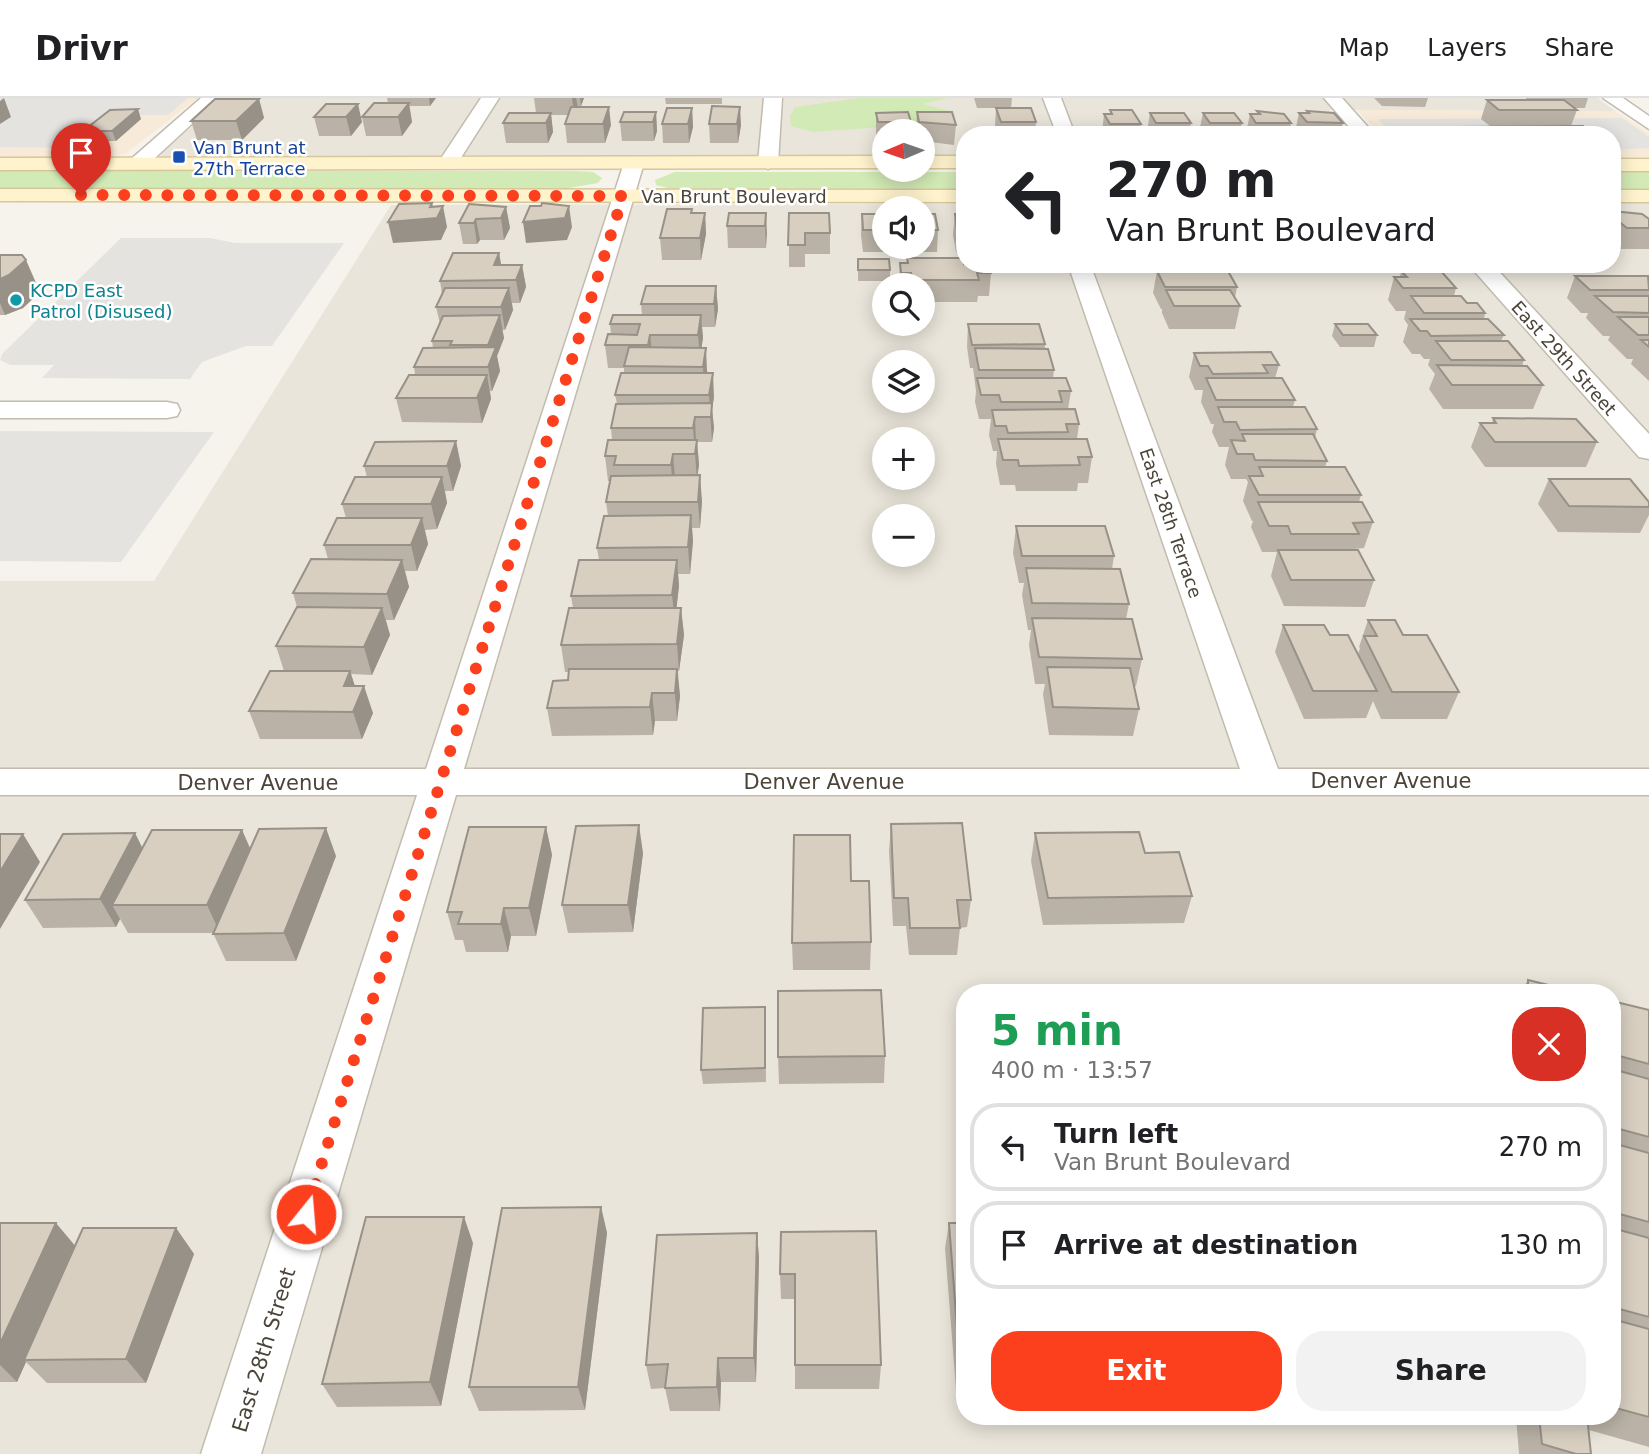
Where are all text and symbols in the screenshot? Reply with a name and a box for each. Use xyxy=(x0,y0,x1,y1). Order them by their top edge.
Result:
text: Drivr xyxy=(35,29,128,68)
text: Map xyxy=(1339,34,1389,62)
text: Layers xyxy=(1427,34,1507,62)
text: Share xyxy=(1545,34,1614,62)
north arrow xyxy=(872,119,934,182)
map controls xyxy=(872,119,935,567)
pin xyxy=(51,123,111,195)
icon: arrive xyxy=(62,134,100,172)
place label: Van Brunt at 27th Terrace xyxy=(193,137,306,179)
marker: Van Brunt at 27th Terrace xyxy=(171,149,187,165)
text: 270 m xyxy=(1106,152,1276,209)
icon: left xyxy=(991,154,1082,245)
street label: Van Brunt Boulevard xyxy=(641,186,827,207)
button: sound xyxy=(872,196,935,259)
text: Van Brunt Boulevard xyxy=(1106,211,1436,249)
button: search xyxy=(872,273,935,336)
place label: KCPD East Patrol (Disused) xyxy=(30,280,172,322)
marker: KCPD East Patrol (Disused) xyxy=(8,292,24,308)
street label: East 29th Street xyxy=(1507,297,1621,419)
button: layers xyxy=(872,350,935,413)
button: + xyxy=(872,427,935,490)
street label: East 28th Terrace xyxy=(1135,445,1207,601)
button: − xyxy=(872,504,935,567)
street label: Denver Avenue xyxy=(1310,769,1472,793)
street label: Denver Avenue xyxy=(743,770,905,794)
street label: Denver Avenue xyxy=(177,771,339,795)
text: 5 min xyxy=(991,1006,1123,1055)
button: close xyxy=(1512,1007,1586,1081)
text: 400 m · 13:57 xyxy=(991,1057,1153,1083)
text: Turn left xyxy=(1054,1119,1178,1149)
icon: left xyxy=(995,1128,1033,1166)
text: 270 m xyxy=(1499,1132,1582,1162)
text: Van Brunt Boulevard xyxy=(1054,1149,1291,1175)
position arrow xyxy=(269,1177,343,1251)
icon: arrive xyxy=(995,1226,1033,1264)
text: Arrive at destination xyxy=(1054,1230,1358,1260)
text: 130 m xyxy=(1499,1230,1582,1260)
street label: East 28th Street xyxy=(228,1265,300,1435)
button: Exit xyxy=(991,1331,1282,1411)
button: Share xyxy=(1296,1331,1586,1411)

